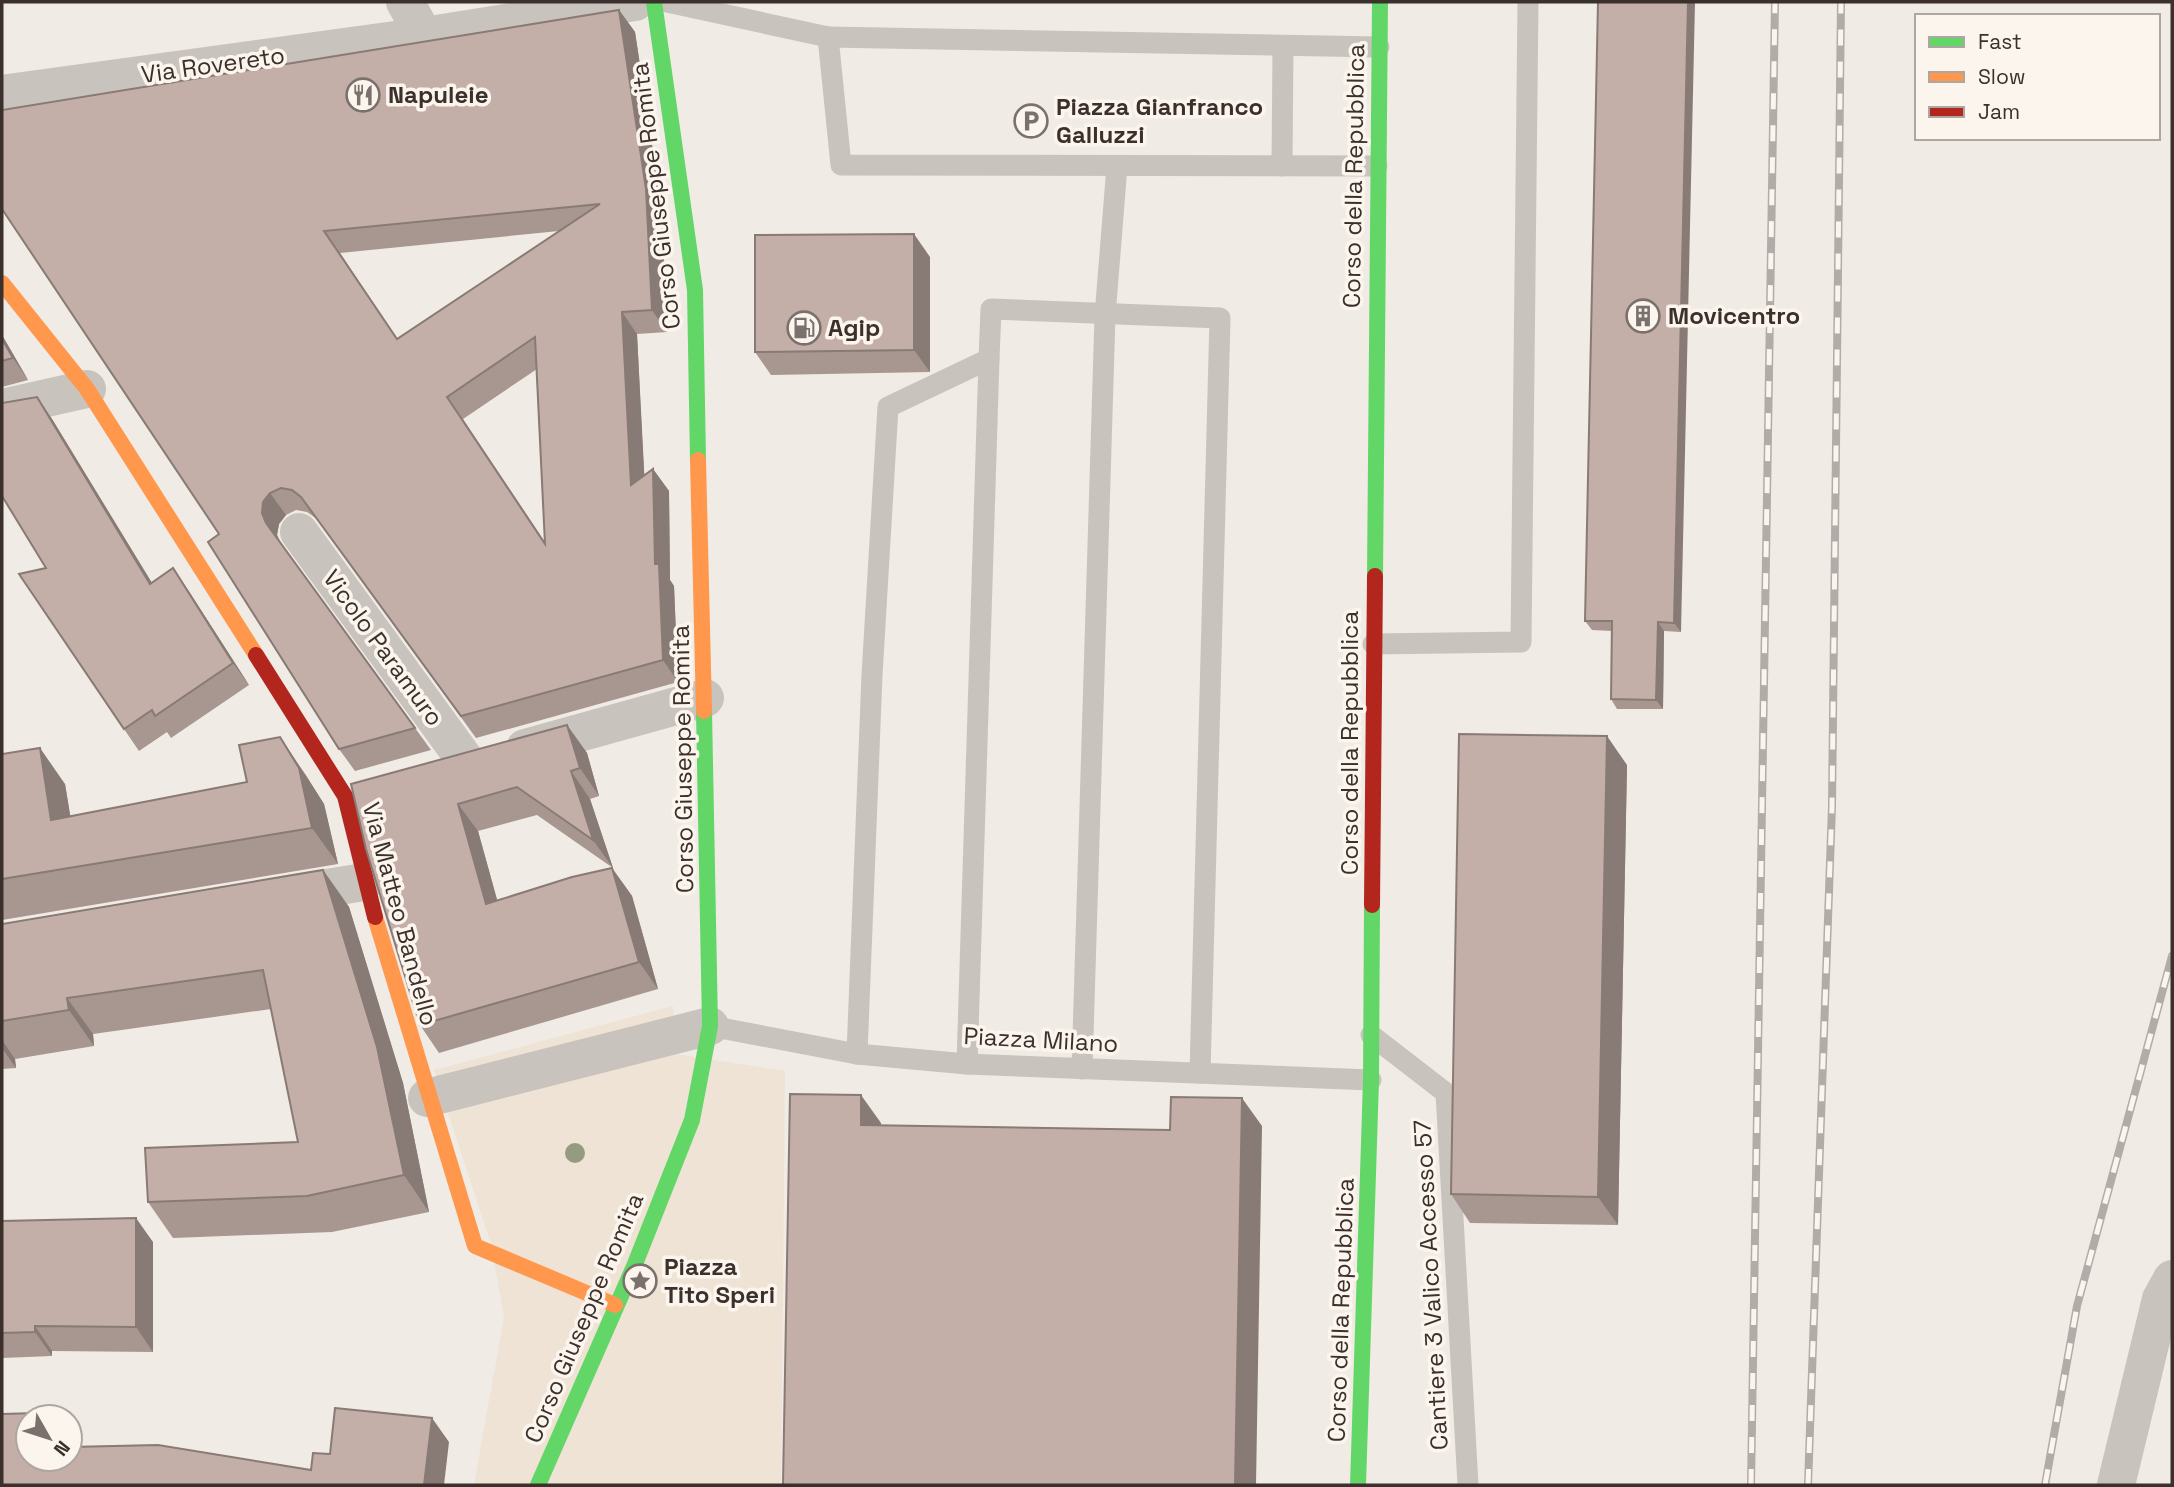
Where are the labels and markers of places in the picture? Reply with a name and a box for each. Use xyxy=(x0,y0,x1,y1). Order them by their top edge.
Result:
restaurant icon: Napuleie xyxy=(344,76,382,114)
place label: Napuleie xyxy=(388,79,489,110)
place label: Piazza Gianfranco Galluzzi xyxy=(1056,91,1263,150)
parking icon: Piazza Gianfranco Galluzzi xyxy=(1012,102,1050,140)
building icon: Movicentro xyxy=(1624,297,1662,335)
place label: Movicentro xyxy=(1668,300,1800,331)
fuel station icon: Agip xyxy=(785,309,823,347)
place label: Agip xyxy=(828,312,880,343)
place label: Piazza Tito Speri xyxy=(664,1251,775,1310)
place icon: Piazza Tito Speri xyxy=(621,1262,659,1300)

